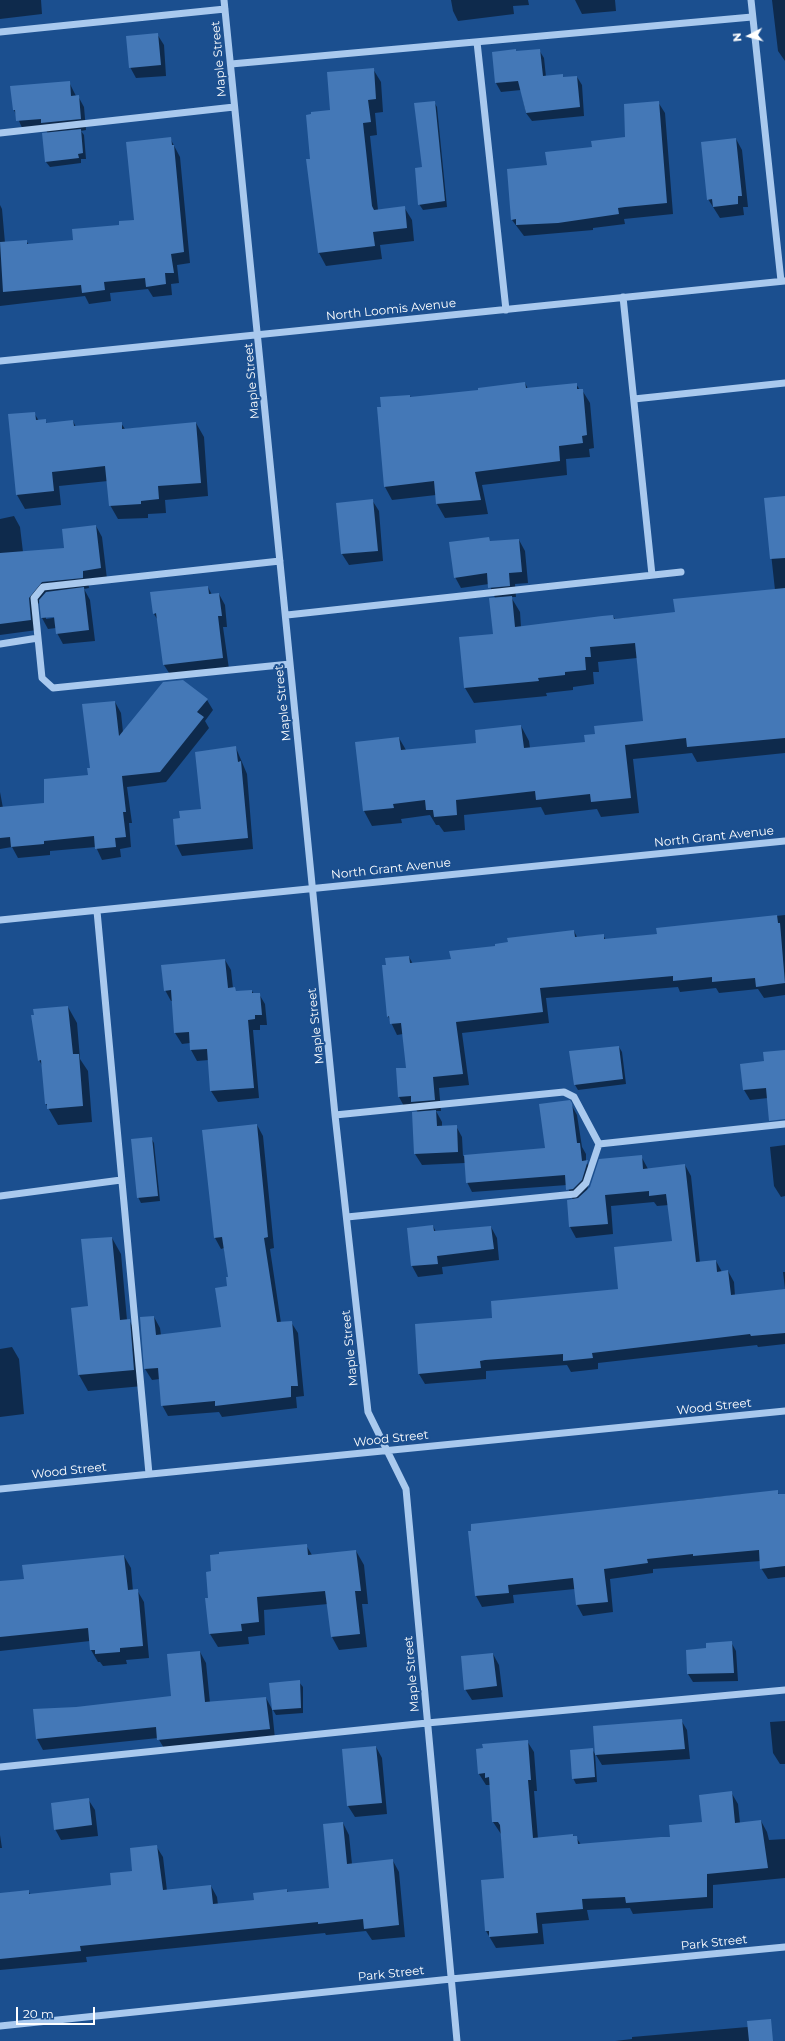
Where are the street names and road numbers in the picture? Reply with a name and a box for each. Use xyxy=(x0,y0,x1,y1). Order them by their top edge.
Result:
street label: Maple Street xyxy=(208,20,230,98)
street label: North Loomis Avenue xyxy=(325,296,457,324)
street label: Maple Street xyxy=(241,342,263,420)
street label: Maple Street xyxy=(272,664,294,742)
street label: North Grant Avenue xyxy=(653,824,775,850)
street label: North Grant Avenue xyxy=(330,856,452,882)
street label: Maple Street xyxy=(305,987,327,1065)
street label: Maple Street xyxy=(339,1309,361,1387)
street label: Wood Street xyxy=(676,1396,752,1418)
street label: Wood Street xyxy=(353,1428,429,1450)
street label: Wood Street xyxy=(31,1460,107,1482)
street label: Maple Street xyxy=(401,1635,423,1713)
street label: Park Street xyxy=(680,1932,748,1954)
street label: Park Street xyxy=(357,1963,425,1985)

